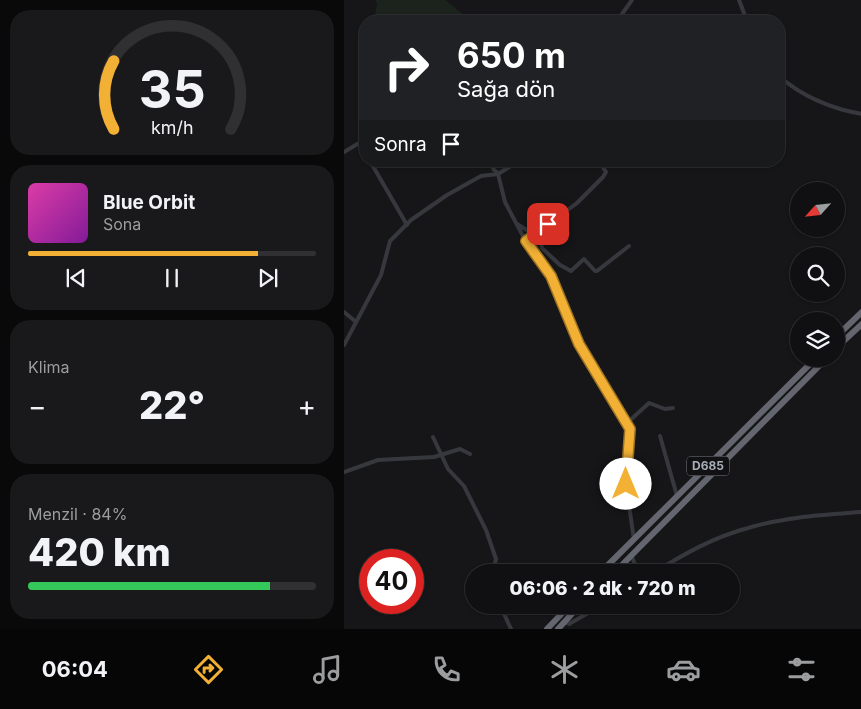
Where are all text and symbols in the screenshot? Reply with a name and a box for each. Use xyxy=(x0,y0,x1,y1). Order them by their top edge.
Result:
text: 650 m xyxy=(457,34,566,76)
icon: right xyxy=(374,35,439,100)
text: 35 xyxy=(139,58,205,121)
text: Sağa dön xyxy=(457,76,555,102)
text: km/h xyxy=(151,117,193,138)
icon: arrive xyxy=(437,130,465,158)
text: Sonra xyxy=(374,133,427,156)
north arrow xyxy=(790,182,845,238)
map controls xyxy=(790,182,845,367)
text: Blue Orbit xyxy=(103,191,195,214)
pin xyxy=(527,203,569,245)
icon: arrive xyxy=(534,210,562,238)
text: Sona xyxy=(103,214,141,234)
button: search xyxy=(790,247,845,302)
icon: previous xyxy=(62,264,90,292)
icon: pause xyxy=(158,264,186,292)
icon: next xyxy=(254,264,282,292)
button: layers xyxy=(790,312,845,367)
text: Klima xyxy=(28,357,70,377)
text: 22° xyxy=(139,382,205,428)
text: − xyxy=(28,389,47,423)
text: + xyxy=(297,389,316,423)
road number: D685 xyxy=(687,456,729,476)
position arrow xyxy=(599,457,651,509)
text: Menzil · 84% xyxy=(28,504,127,524)
text: 420 km xyxy=(28,529,171,575)
speed limit sign: 40 xyxy=(359,549,424,614)
text: 06:06 · 2 dk · 720 m xyxy=(509,577,696,600)
icon: directions xyxy=(191,652,226,687)
icon: music xyxy=(310,652,345,687)
icon: phone xyxy=(429,652,464,687)
icon: climate xyxy=(547,652,582,687)
icon: car xyxy=(666,652,701,687)
icon: filters xyxy=(784,652,819,687)
text: 06:04 xyxy=(42,656,108,682)

